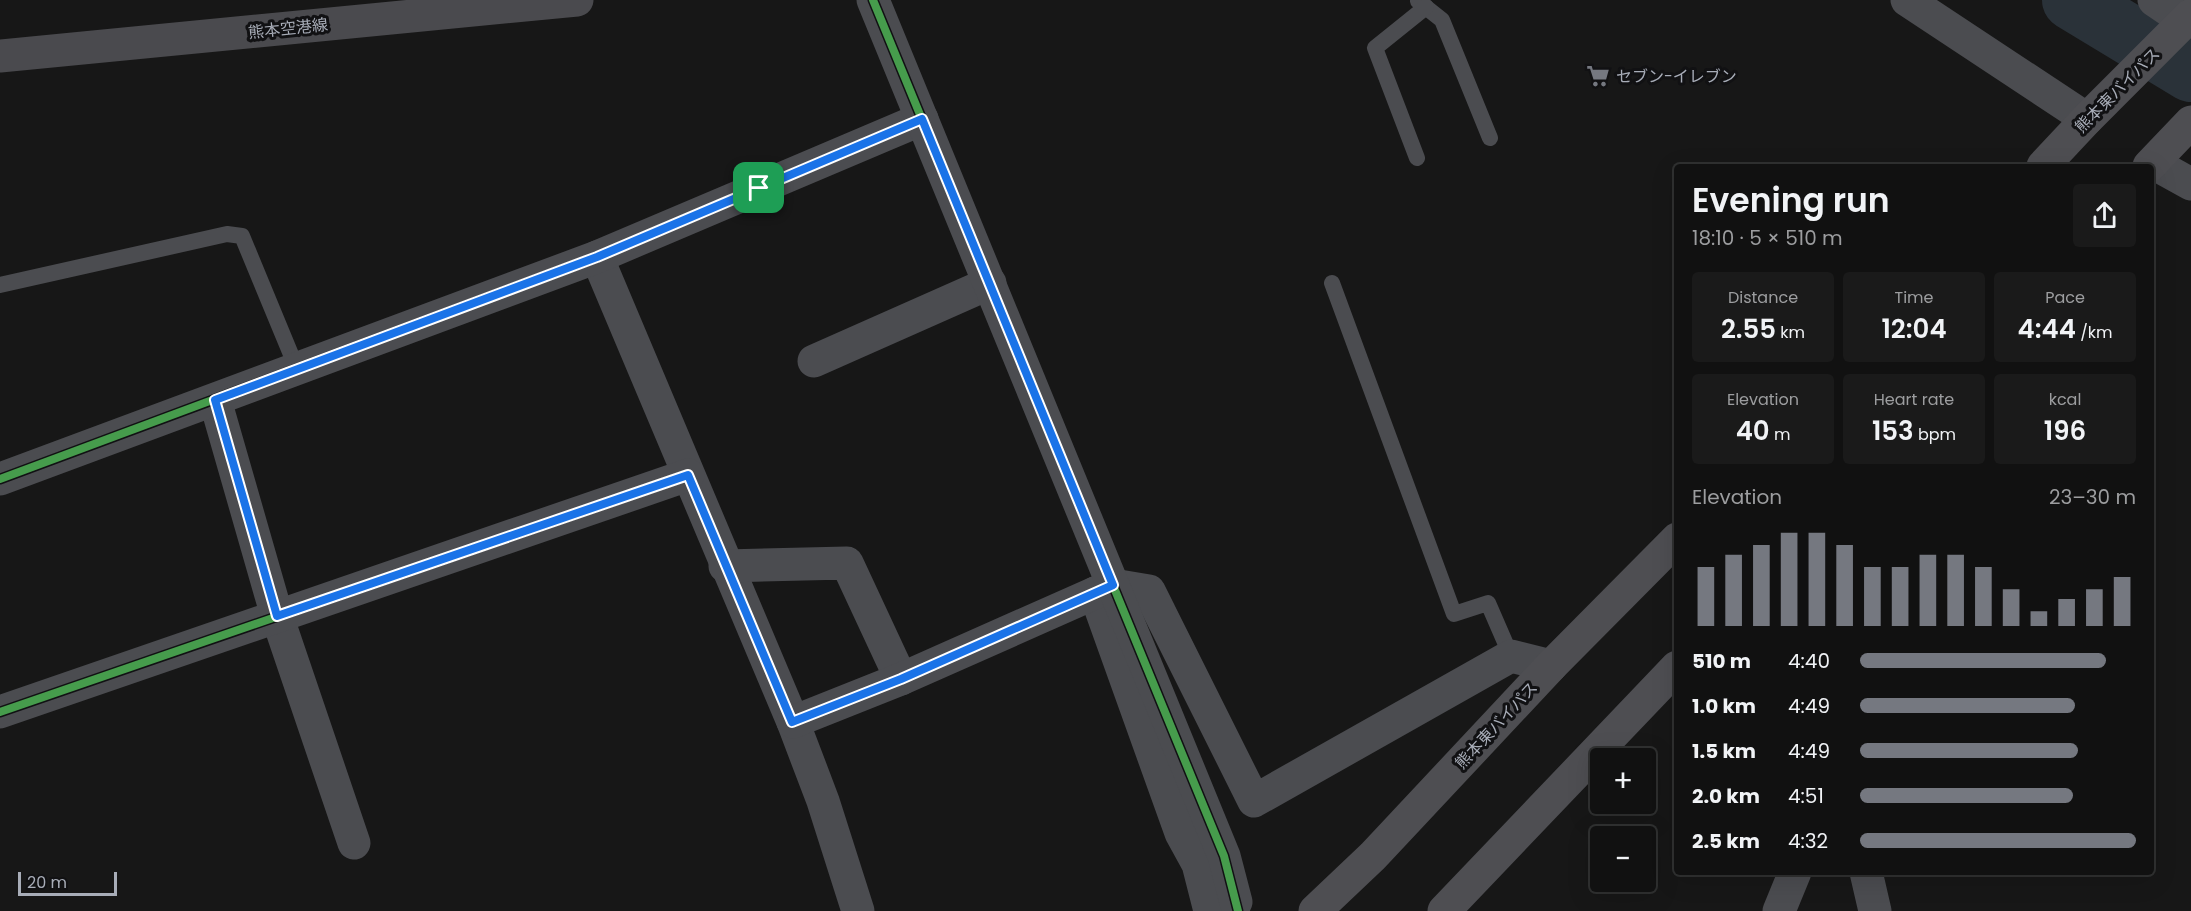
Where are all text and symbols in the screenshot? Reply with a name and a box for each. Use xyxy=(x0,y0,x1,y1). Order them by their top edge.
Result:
street label: 熊本空港線 xyxy=(247,13,329,44)
street label: 熊本東バイパス xyxy=(2070,43,2165,138)
supermarket icon: セブン-イレブン xyxy=(1585,63,1611,89)
place label: セブン-イレブン xyxy=(1616,65,1737,88)
pin xyxy=(733,162,784,213)
icon: arrive xyxy=(742,171,775,204)
text: Evening run xyxy=(1692,177,1890,224)
button: share xyxy=(2073,184,2136,247)
text: 18:10 · 5 × 510 m xyxy=(1692,224,1843,252)
text: Distance xyxy=(1728,286,1798,309)
text: Time xyxy=(1895,286,1934,309)
text: Pace xyxy=(2045,286,2085,309)
text: 2.55 xyxy=(1721,311,1776,347)
text: 12:04 xyxy=(1881,311,1947,347)
text: 4:44 xyxy=(2017,311,2076,347)
text: km xyxy=(1776,321,1805,344)
text: /km xyxy=(2076,321,2113,344)
text: Elevation xyxy=(1727,388,1799,411)
text: Heart rate xyxy=(1874,388,1954,411)
text: kcal xyxy=(2049,388,2081,411)
text: 40 xyxy=(1736,413,1770,449)
text: 153 xyxy=(1872,413,1914,449)
text: 196 xyxy=(2044,413,2086,449)
text: m xyxy=(1770,423,1790,446)
text: bpm xyxy=(1914,423,1956,446)
text: Elevation xyxy=(1692,483,1782,511)
text: 23–30 m xyxy=(2049,483,2136,511)
text: 510 m xyxy=(1692,647,1751,675)
text: 4:40 xyxy=(1788,647,1830,675)
street label: 熊本東バイパス xyxy=(1450,677,1543,774)
text: 1.0 km xyxy=(1692,692,1756,720)
text: 4:49 xyxy=(1788,692,1830,720)
text: 1.5 km xyxy=(1692,737,1756,765)
text: 4:49 xyxy=(1788,737,1830,765)
map controls xyxy=(1590,748,1656,892)
button: + xyxy=(1590,748,1656,814)
text: 2.0 km xyxy=(1692,782,1760,810)
text: 4:51 xyxy=(1788,782,1824,810)
button: − xyxy=(1590,826,1656,892)
text: 2.5 km xyxy=(1692,827,1760,855)
text: 4:32 xyxy=(1788,827,1828,855)
scale bar xyxy=(18,869,117,896)
text: 20 m xyxy=(27,871,67,894)

